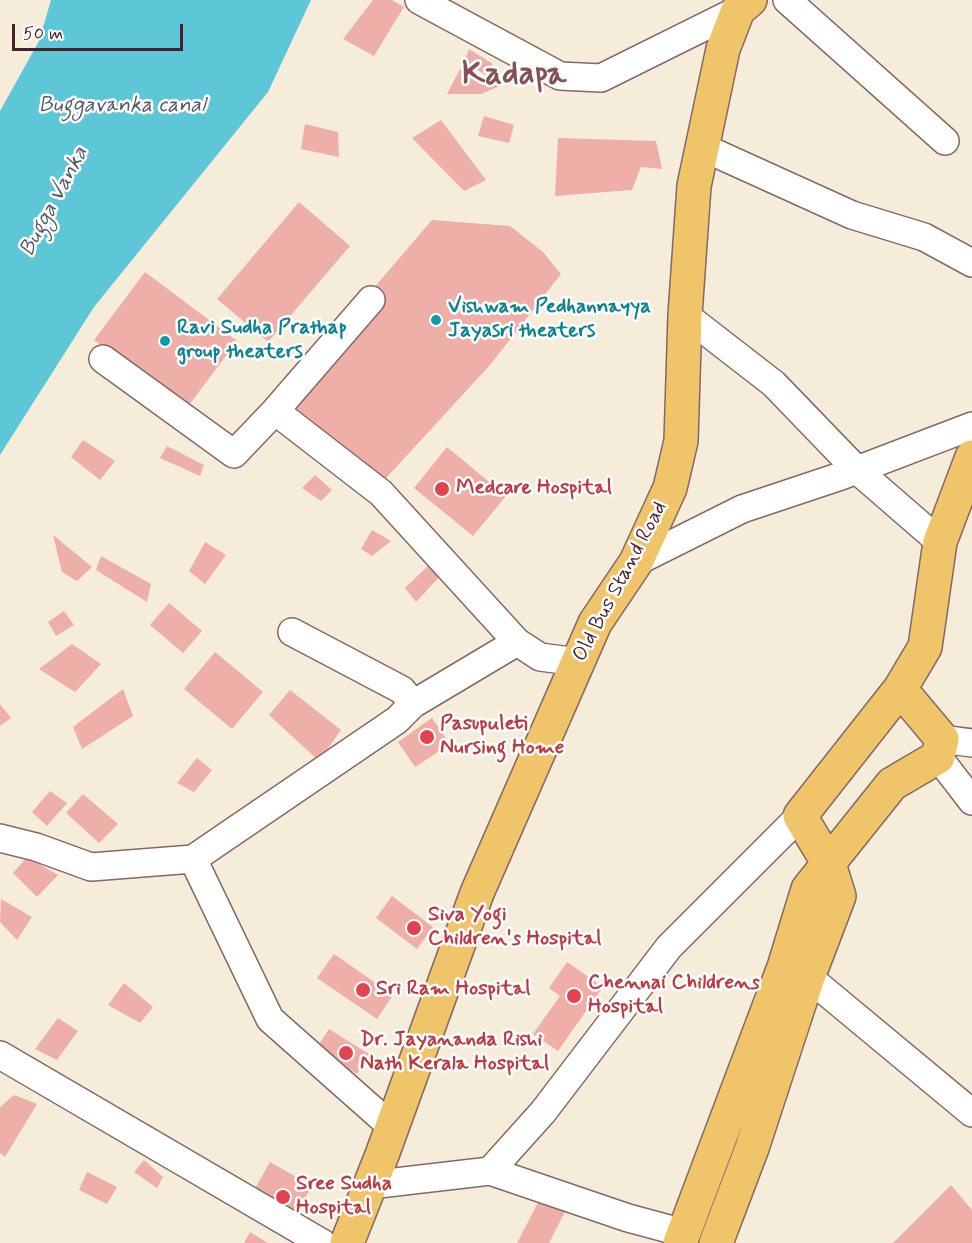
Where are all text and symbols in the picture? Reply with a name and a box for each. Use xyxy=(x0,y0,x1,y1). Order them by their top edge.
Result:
scale bar xyxy=(15,12,186,50)
text: 50 m xyxy=(23,22,63,46)
district label: Kadapa xyxy=(462,56,566,96)
water label: Buggavanka canal xyxy=(39,93,205,119)
water label: Bugga Vanka xyxy=(15,143,95,261)
place label: Vishwam Pedhannayya Jayasri theaters xyxy=(448,295,651,345)
marker: Vishwam Pedhannayya Jayasri theaters xyxy=(429,313,443,327)
place label: Ravi Sudha Prathap group theaters xyxy=(177,316,347,366)
marker: Ravi Sudha Prathap group theaters xyxy=(158,334,172,348)
place label: Medcare Hospital xyxy=(456,476,612,502)
marker: Medcare Hospital xyxy=(433,480,451,498)
street label: Old Bus Stand Road xyxy=(568,498,674,666)
place label: Pasupuleti Nursing Home xyxy=(440,712,564,762)
marker: Pasupuleti Nursing Home xyxy=(418,728,436,746)
place label: Siva Yogi Children's Hospital xyxy=(428,903,601,953)
marker: Siva Yogi Children's Hospital xyxy=(405,919,423,937)
place label: Chennai Childrens Hospital xyxy=(588,971,760,1021)
place label: Sri Ram Hospital xyxy=(376,977,530,1003)
marker: Sri Ram Hospital xyxy=(354,981,372,999)
marker: Chennai Childrens Hospital xyxy=(565,987,583,1005)
place label: Dr. Jayananda Rishi Nath Kerala Hospital xyxy=(360,1028,549,1078)
marker: Dr. Jayananda Rishi Nath Kerala Hospital xyxy=(337,1044,355,1062)
place label: Sree Sudha Hospital xyxy=(296,1172,392,1222)
marker: Sree Sudha Hospital xyxy=(274,1188,292,1206)

